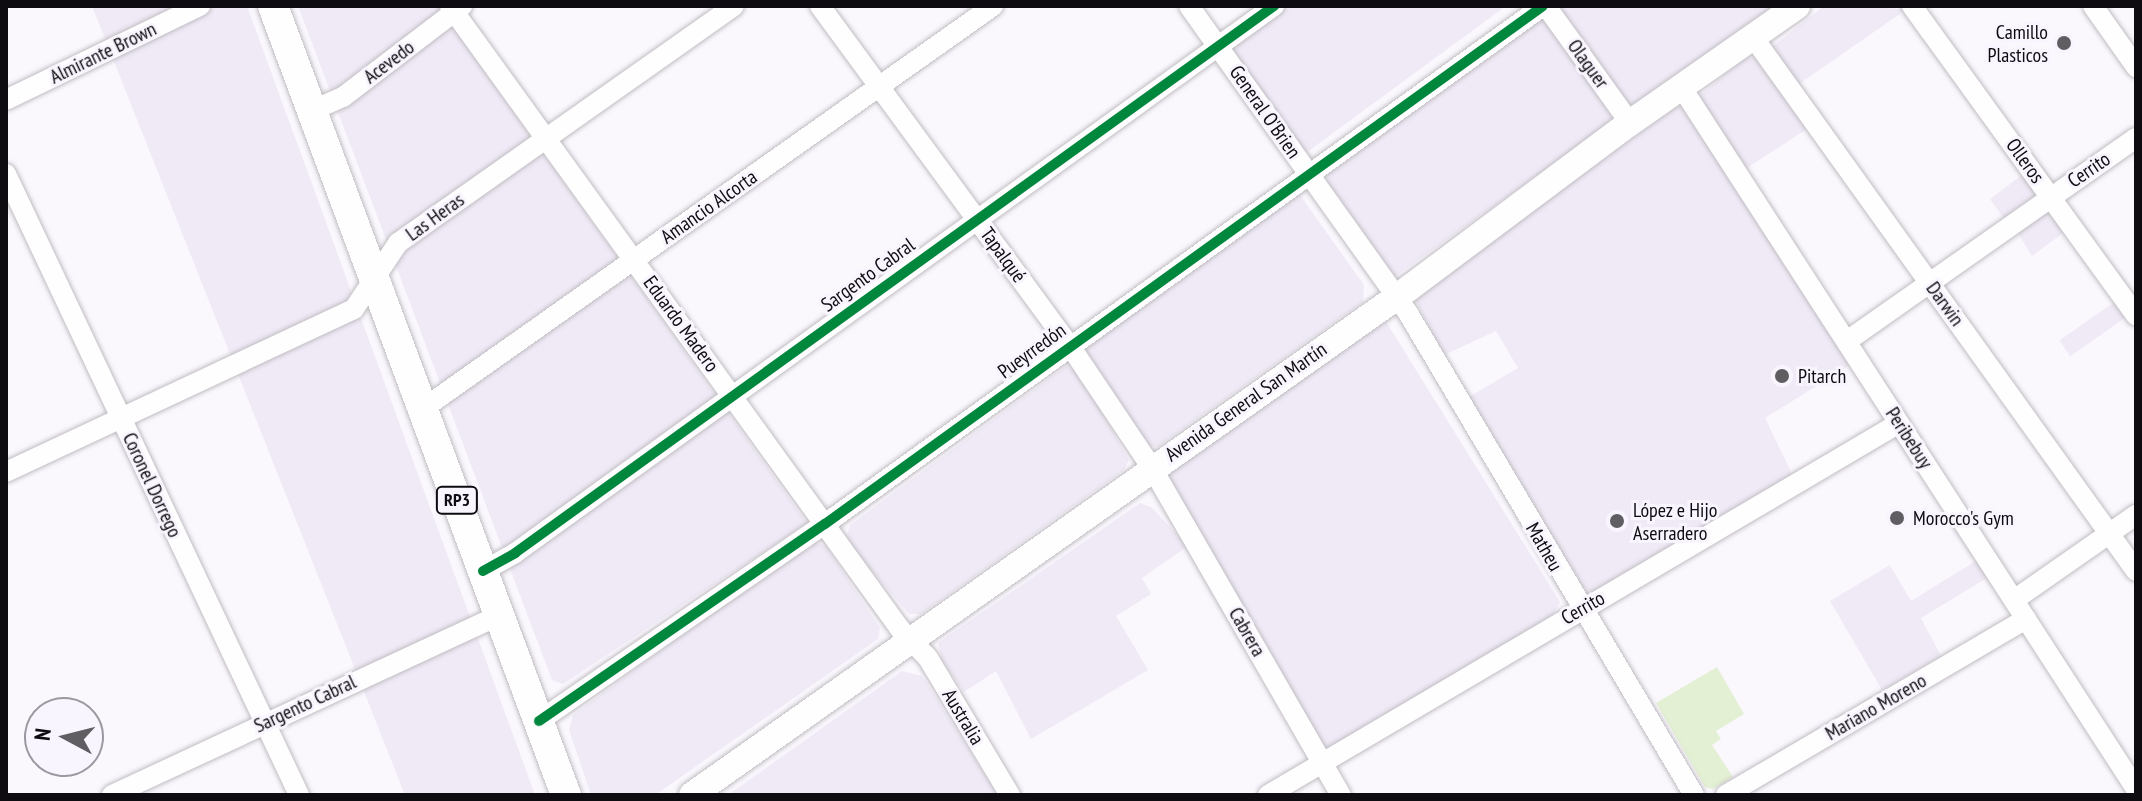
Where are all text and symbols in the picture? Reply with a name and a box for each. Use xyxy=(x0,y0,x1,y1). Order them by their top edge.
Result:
street label: Almirante Brown xyxy=(46,17,160,89)
place label: Camillo Plasticos xyxy=(1988,20,2048,67)
marker: Camillo Plasticos xyxy=(2055,34,2073,52)
street label: Acevedo xyxy=(359,35,419,89)
street label: Olaguer xyxy=(1562,35,1614,93)
street label: General O'Brien xyxy=(1224,61,1306,163)
street label: Olleros xyxy=(2001,134,2049,188)
street label: Cerrito xyxy=(2063,147,2115,193)
street label: Amancio Alcorta xyxy=(656,165,762,249)
street label: Las Heras xyxy=(401,188,469,246)
street label: Tapalqué xyxy=(975,223,1031,287)
street label: Sargento Cabral xyxy=(817,233,919,317)
street label: Eduardo Madero xyxy=(638,271,724,377)
street label: Darwin xyxy=(1921,277,1969,331)
street label: Pueyrredón xyxy=(993,318,1071,384)
street label: Avenida General San Martín xyxy=(1161,337,1331,467)
place label: Pitarch xyxy=(1798,364,1846,388)
marker: Pitarch xyxy=(1773,367,1791,385)
street label: Peribebuy xyxy=(1880,403,1938,473)
street label: Coronel Dorrego xyxy=(117,429,187,541)
road number: RP3 xyxy=(435,486,479,514)
place label: López e Hijo Aserradero xyxy=(1633,498,1718,545)
place label: Morocco's Gym xyxy=(1913,506,2014,530)
marker: Morocco's Gym xyxy=(1888,509,1906,527)
marker: López e Hijo Aserradero xyxy=(1608,512,1626,530)
street label: Matheu xyxy=(1521,518,1567,576)
street label: Cerrito xyxy=(1557,586,1609,630)
street label: Cabrera xyxy=(1223,603,1271,661)
street label: Mariano Moreno xyxy=(1821,668,1931,746)
street label: Sargento Cabral xyxy=(250,670,360,738)
street label: Australia xyxy=(937,685,989,749)
north arrow xyxy=(24,697,104,777)
text: N xyxy=(28,727,57,742)

